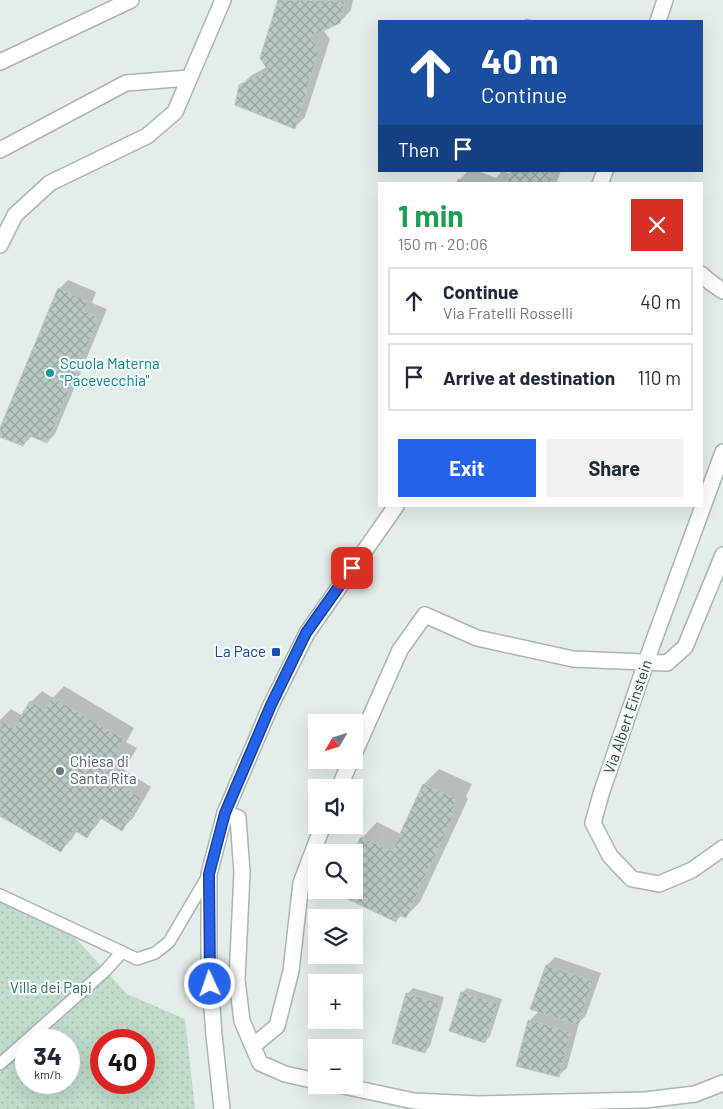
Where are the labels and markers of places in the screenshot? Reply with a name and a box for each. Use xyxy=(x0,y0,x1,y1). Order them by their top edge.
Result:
place label: Scuola Materna "Pacevecchia" xyxy=(60,354,160,389)
marker: Scuola Materna "Pacevecchia" xyxy=(44,367,56,379)
pin xyxy=(331,547,373,589)
place label: La Pace xyxy=(215,642,266,660)
marker: La Pace xyxy=(270,646,282,658)
place label: Chiesa di Santa Rita xyxy=(70,752,137,787)
marker: Chiesa di Santa Rita xyxy=(54,765,66,777)

